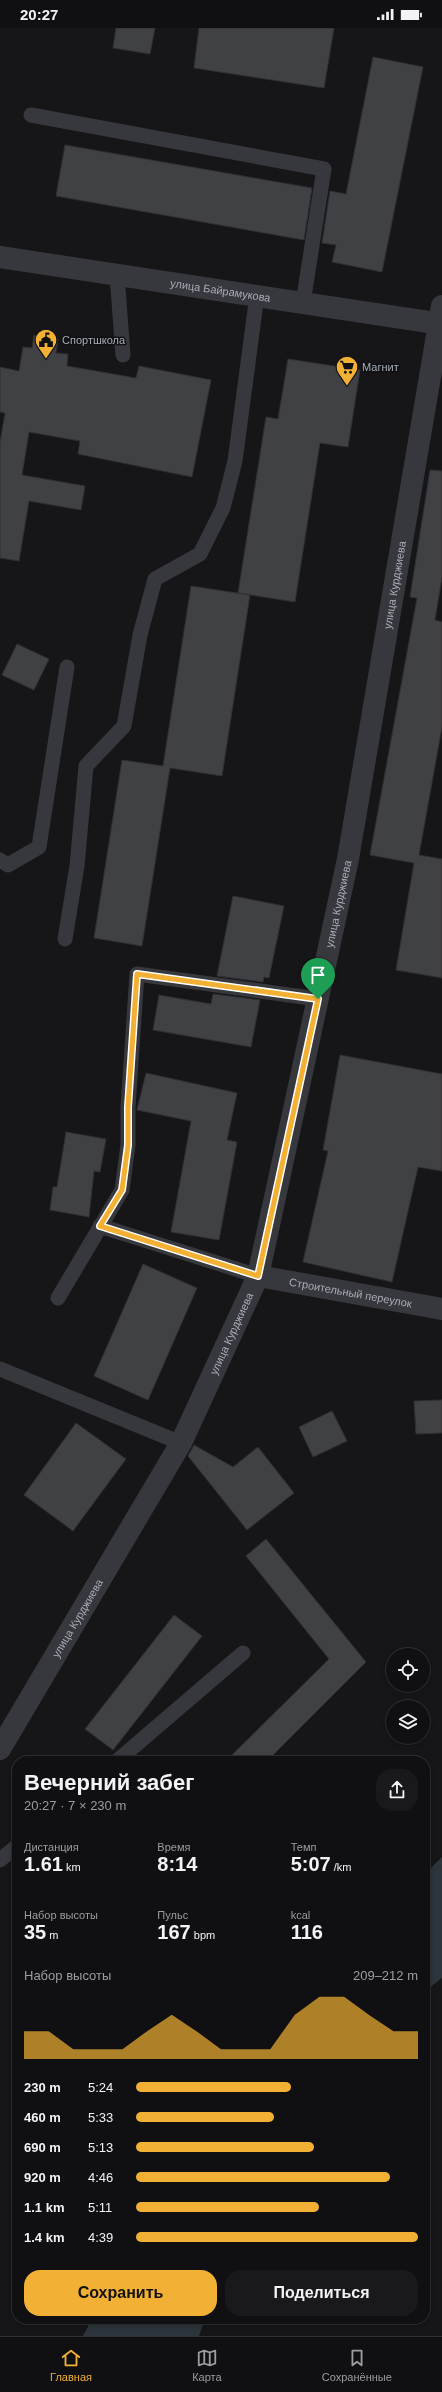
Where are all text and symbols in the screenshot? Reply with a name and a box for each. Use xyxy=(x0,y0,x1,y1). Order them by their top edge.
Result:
text: 20:27 xyxy=(20,6,58,23)
street label: улица Байрамукова xyxy=(170,277,272,304)
public building icon: Спортшкола xyxy=(33,327,59,360)
place label: Спортшкола xyxy=(62,334,126,346)
supermarket icon: Магнит xyxy=(334,354,360,387)
place label: Магнит xyxy=(362,361,399,373)
street label: улица Курджиева xyxy=(381,539,408,630)
street label: улица Курджиева xyxy=(323,858,354,949)
pin xyxy=(301,958,335,999)
icon: arrive xyxy=(307,964,329,986)
street label: Строительный переулок xyxy=(288,1276,413,1310)
street label: улица Курджиева xyxy=(207,1290,256,1376)
street label: улица Курджиева xyxy=(50,1576,106,1660)
map controls xyxy=(386,1648,430,1744)
button: locate xyxy=(386,1648,430,1692)
button: layers xyxy=(386,1700,430,1744)
button: share xyxy=(376,1769,418,1811)
text: Вечерний забег xyxy=(24,1770,194,1795)
text: 20:27 · 7 × 230 m xyxy=(24,1798,126,1813)
text: Дистанция xyxy=(24,1841,79,1853)
text: Время xyxy=(157,1841,190,1853)
text: Темп xyxy=(291,1841,316,1853)
text: 1.61 xyxy=(24,1853,63,1875)
text: 8:14 xyxy=(157,1853,197,1875)
text: 5:07 xyxy=(291,1853,331,1875)
text: km xyxy=(63,1861,81,1873)
text: /km xyxy=(331,1861,351,1873)
text: Набор высоты xyxy=(24,1909,98,1921)
text: Пульс xyxy=(157,1909,188,1921)
text: kcal xyxy=(291,1909,310,1921)
text: 35 xyxy=(24,1921,46,1943)
text: 167 xyxy=(157,1921,191,1943)
text: 116 xyxy=(291,1921,323,1943)
text: m xyxy=(46,1929,58,1941)
text: bpm xyxy=(191,1929,215,1941)
text: Набор высоты xyxy=(24,1968,111,1983)
text: 209–212 m xyxy=(353,1968,418,1983)
text: 230 m xyxy=(24,2080,61,2095)
text: 5:24 xyxy=(88,2080,113,2095)
text: 460 m xyxy=(24,2110,61,2125)
text: 5:33 xyxy=(88,2110,113,2125)
text: 690 m xyxy=(24,2140,61,2155)
text: 5:13 xyxy=(88,2140,113,2155)
text: 920 m xyxy=(24,2170,61,2185)
text: 4:46 xyxy=(88,2170,113,2185)
text: 1.1 km xyxy=(24,2200,64,2215)
text: 5:11 xyxy=(88,2200,112,2215)
text: 1.4 km xyxy=(24,2230,64,2245)
text: 4:39 xyxy=(88,2230,113,2245)
button: Сохранить xyxy=(24,2270,217,2316)
button: Поделиться xyxy=(225,2270,418,2316)
tab: Главная xyxy=(50,2347,92,2383)
tab: Карта xyxy=(192,2347,222,2383)
tab: Сохранённые xyxy=(322,2347,392,2383)

